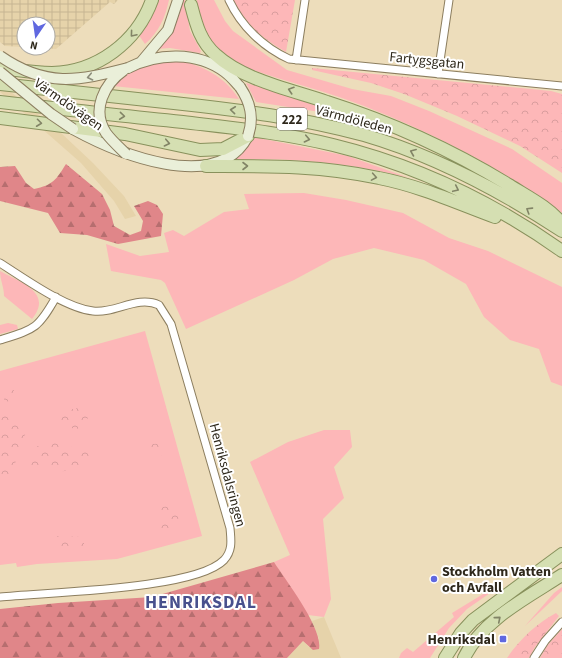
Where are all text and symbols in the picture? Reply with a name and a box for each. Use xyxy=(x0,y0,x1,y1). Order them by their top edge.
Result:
north arrow xyxy=(16,16,56,56)
one-way arrow xyxy=(130,29,137,36)
text: N xyxy=(29,37,39,53)
street label: Fartygsgatan xyxy=(388,47,465,75)
one-way arrow xyxy=(87,73,93,81)
street label: Värmdövägen xyxy=(30,74,107,136)
one-way arrow xyxy=(288,86,295,95)
street label: Värmdöleden xyxy=(313,100,394,140)
one-way arrow xyxy=(230,106,236,115)
road number: 222 xyxy=(277,108,307,130)
one-way arrow xyxy=(119,111,125,120)
one-way arrow xyxy=(36,118,42,127)
one-way arrow xyxy=(304,134,310,143)
one-way arrow xyxy=(164,139,170,147)
one-way arrow xyxy=(410,149,417,157)
one-way arrow xyxy=(242,162,248,170)
one-way arrow xyxy=(371,172,377,180)
one-way arrow xyxy=(452,184,460,192)
one-way arrow xyxy=(526,207,533,215)
street label: Henriksdalsringen xyxy=(204,421,250,529)
place label: Stockholm Vatten och Avfall xyxy=(442,562,551,598)
marker: Stockholm Vatten och Avfall xyxy=(429,574,439,584)
district label: HENRIKSDAL xyxy=(145,590,257,615)
one-way arrow xyxy=(493,616,500,623)
place label: Henriksdal xyxy=(428,630,495,650)
marker: Henriksdal xyxy=(498,634,508,644)

